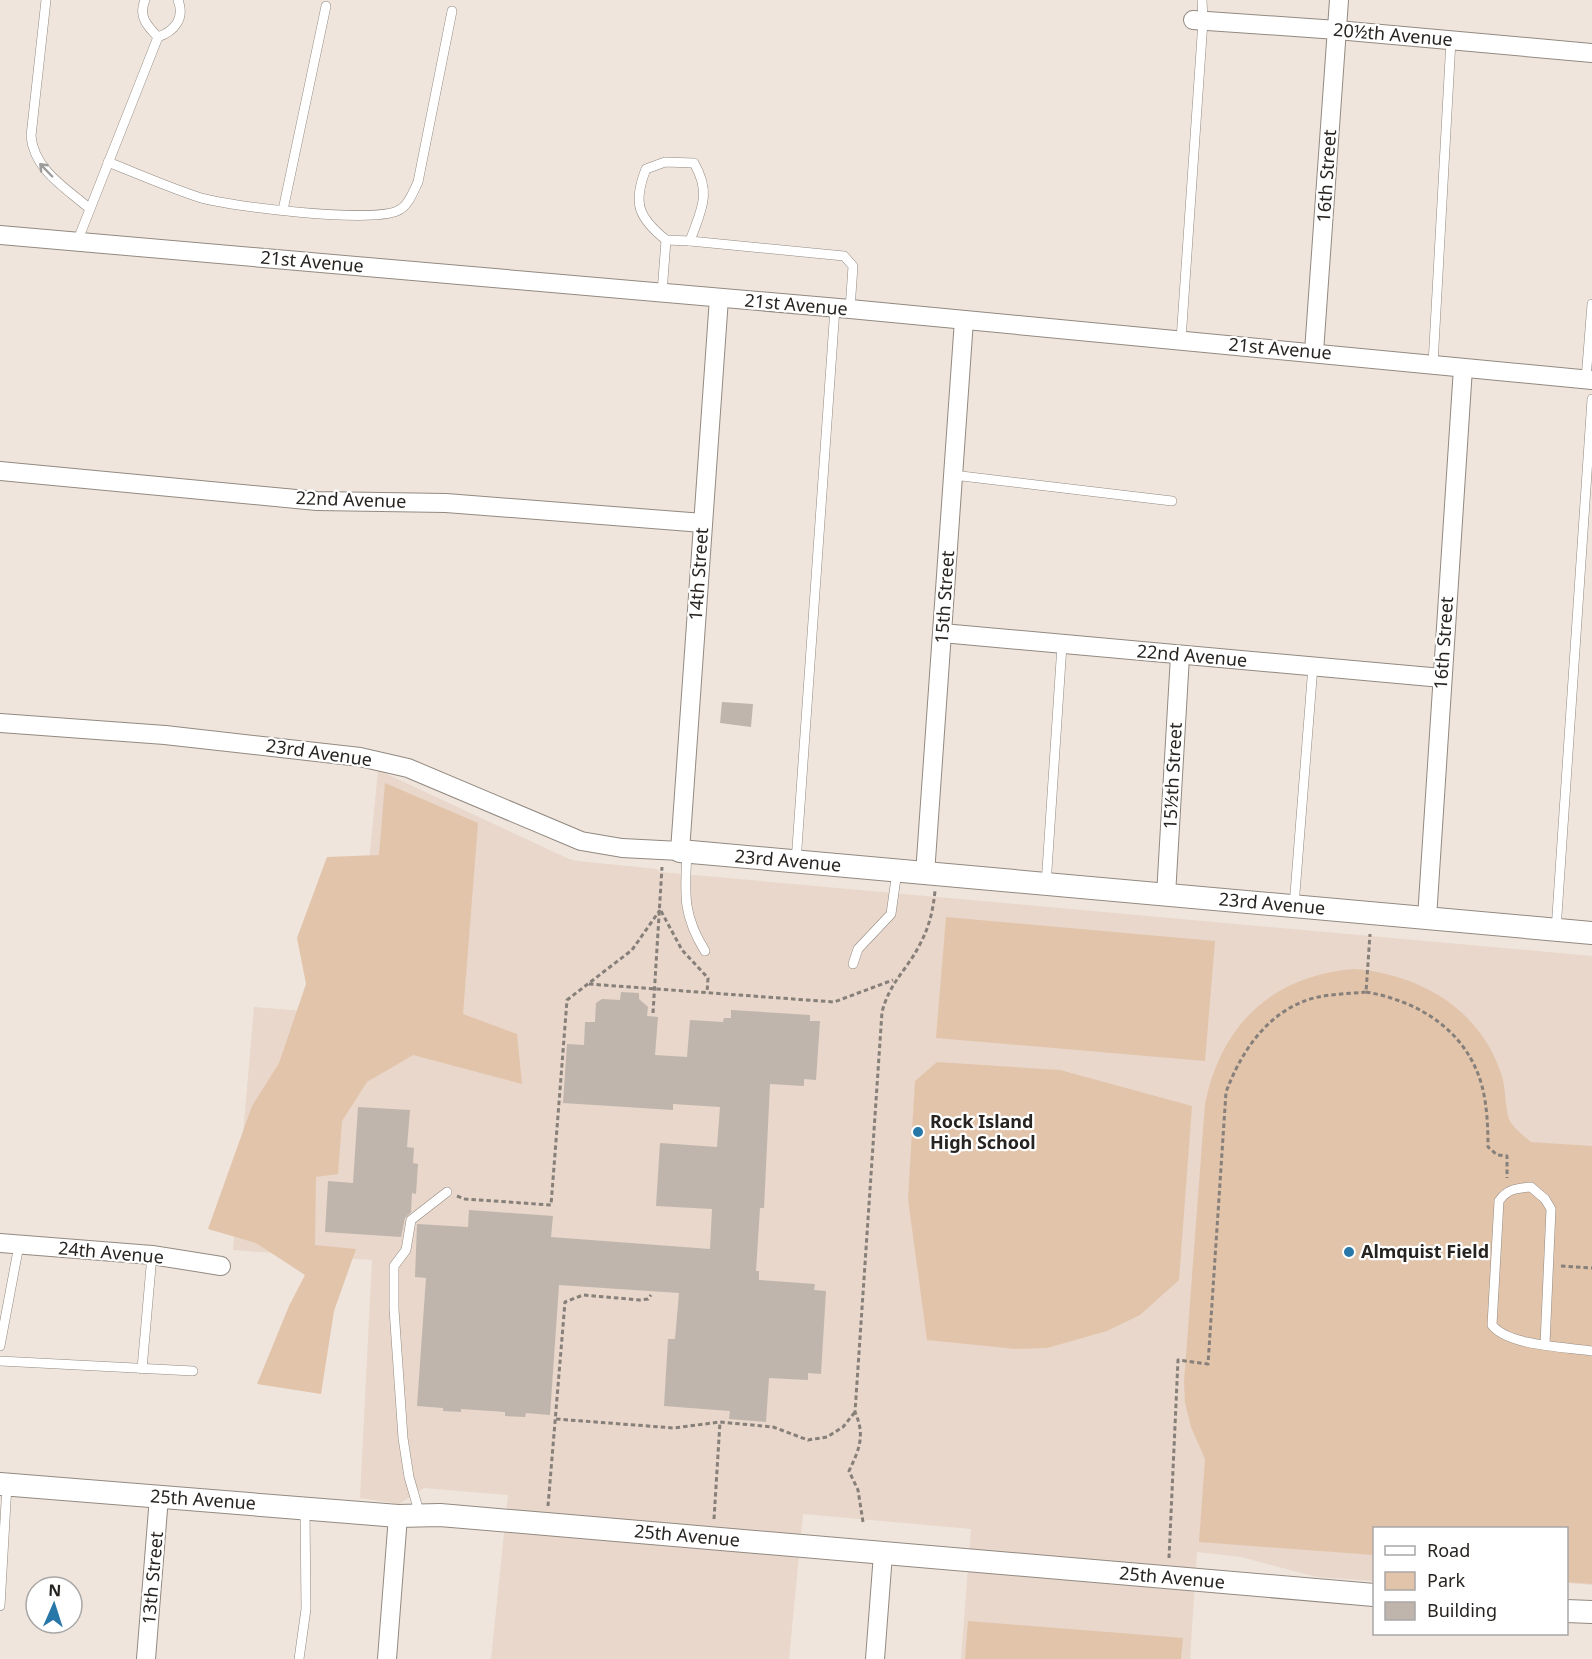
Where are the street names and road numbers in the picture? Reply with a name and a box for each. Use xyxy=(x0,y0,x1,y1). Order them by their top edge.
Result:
street label: 20½th Avenue xyxy=(1332,17,1454,51)
street label: 16th Street xyxy=(1311,128,1341,223)
street label: 21st Avenue xyxy=(259,245,365,277)
street label: 21st Avenue xyxy=(743,288,849,320)
street label: 21st Avenue xyxy=(1227,332,1333,364)
street label: 22nd Avenue xyxy=(295,485,407,513)
street label: 14th Street xyxy=(683,526,713,621)
street label: 15th Street xyxy=(929,549,959,644)
street label: 16th Street xyxy=(1428,595,1458,690)
street label: 22nd Avenue xyxy=(1136,638,1248,672)
street label: 15½th Street xyxy=(1157,721,1187,830)
street label: 23rd Avenue xyxy=(265,733,374,771)
street label: 23rd Avenue xyxy=(734,843,842,877)
street label: 23rd Avenue xyxy=(1218,886,1326,920)
street label: 24th Avenue xyxy=(57,1235,165,1269)
street label: 25th Avenue xyxy=(149,1483,257,1515)
street label: 25th Avenue xyxy=(633,1518,741,1552)
street label: 13th Street xyxy=(136,1530,168,1625)
street label: 25th Avenue xyxy=(1118,1560,1226,1594)

